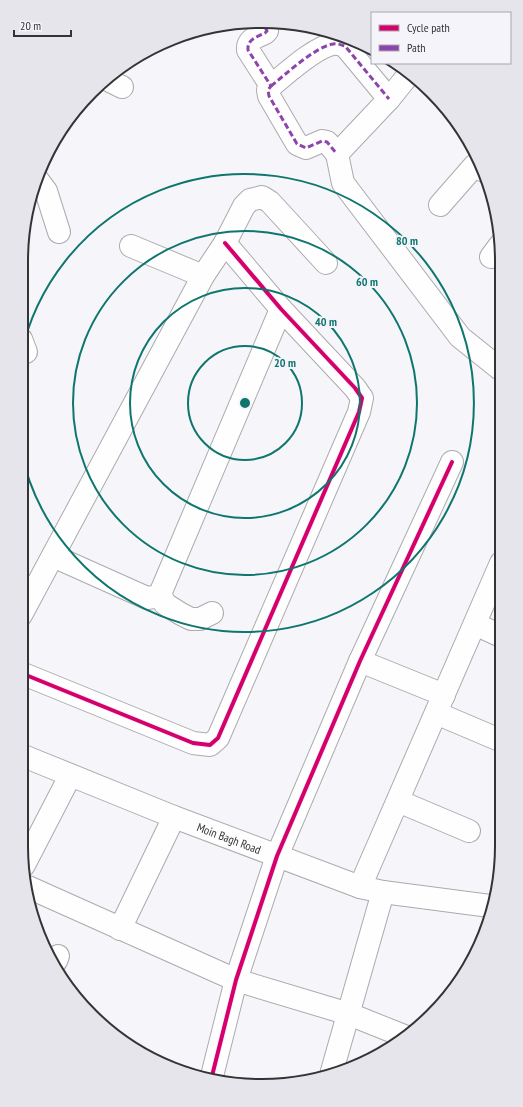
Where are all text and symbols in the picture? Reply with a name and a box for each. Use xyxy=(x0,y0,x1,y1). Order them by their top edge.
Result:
scale bar xyxy=(14,12,71,38)
legend xyxy=(371,12,511,64)
text: 20 m xyxy=(20,18,41,33)
text: Cycle path xyxy=(407,20,450,35)
text: Path xyxy=(407,40,425,55)
text: 80 m xyxy=(396,233,418,248)
text: 60 m xyxy=(356,274,378,289)
text: 40 m xyxy=(315,314,337,329)
text: 20 m xyxy=(274,355,296,370)
centre of rings xyxy=(238,396,252,410)
street label: Moin Bagh Road xyxy=(195,819,263,857)

